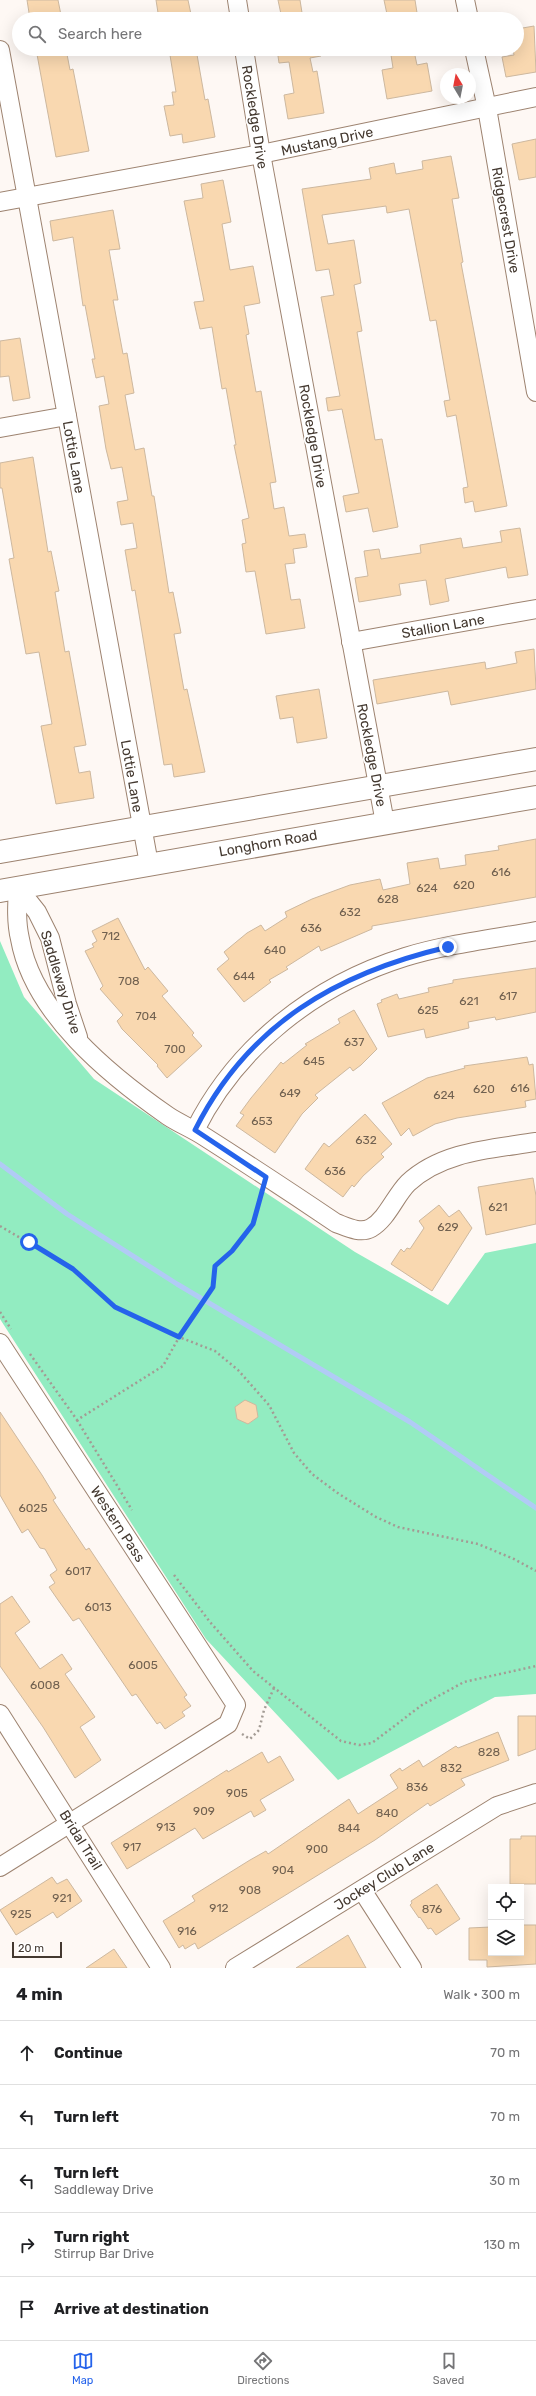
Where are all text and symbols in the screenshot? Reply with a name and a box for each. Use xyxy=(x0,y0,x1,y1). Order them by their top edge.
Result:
search box xyxy=(12,12,524,56)
icon: search xyxy=(26,23,48,45)
text: Search here xyxy=(58,25,142,43)
street label: Rockledge Drive xyxy=(238,64,271,170)
north arrow xyxy=(440,68,476,104)
street label: Mustang Drive xyxy=(279,123,375,160)
street label: Ridgecrest Drive xyxy=(488,166,523,275)
street label: Rockledge Drive xyxy=(295,383,330,489)
street label: Lottie Lane xyxy=(59,420,88,495)
street label: Stallion Lane xyxy=(400,611,486,642)
street label: Rockledge Drive xyxy=(353,702,390,808)
street label: Lottie Lane xyxy=(117,739,146,814)
street label: Longhorn Road xyxy=(218,826,319,861)
house number: 616 xyxy=(491,865,511,879)
house number: 620 xyxy=(453,878,475,892)
house number: 624 xyxy=(416,881,438,895)
house number: 628 xyxy=(377,892,399,906)
house number: 632 xyxy=(339,905,361,919)
house number: 636 xyxy=(300,921,322,935)
street label: Saddleway Drive xyxy=(37,928,84,1036)
house number: 712 xyxy=(102,929,120,943)
route end xyxy=(439,938,457,956)
house number: 640 xyxy=(264,943,286,957)
house number: 644 xyxy=(233,969,256,983)
house number: 708 xyxy=(118,974,140,988)
house number: 617 xyxy=(499,989,517,1003)
house number: 621 xyxy=(459,994,479,1008)
house number: 625 xyxy=(417,1003,439,1017)
house number: 704 xyxy=(135,1009,157,1023)
house number: 637 xyxy=(344,1035,364,1049)
house number: 700 xyxy=(164,1042,186,1056)
house number: 645 xyxy=(303,1054,325,1068)
house number: 616 xyxy=(510,1081,530,1095)
house number: 620 xyxy=(473,1082,495,1096)
house number: 649 xyxy=(279,1086,301,1100)
house number: 624 xyxy=(433,1088,455,1102)
house number: 653 xyxy=(251,1114,273,1128)
house number: 632 xyxy=(355,1133,377,1147)
house number: 636 xyxy=(324,1164,346,1178)
house number: 621 xyxy=(488,1200,508,1214)
house number: 629 xyxy=(437,1220,459,1234)
route start xyxy=(20,1233,38,1251)
street label: Western Pass xyxy=(87,1483,148,1566)
house number: 6025 xyxy=(18,1501,48,1515)
house number: 6017 xyxy=(65,1564,91,1578)
house number: 6013 xyxy=(84,1600,112,1614)
house number: 6005 xyxy=(128,1658,158,1672)
house number: 6008 xyxy=(30,1678,60,1692)
house number: 828 xyxy=(478,1745,500,1759)
house number: 832 xyxy=(440,1761,462,1775)
house number: 836 xyxy=(406,1780,428,1794)
house number: 905 xyxy=(226,1786,248,1800)
house number: 909 xyxy=(193,1804,215,1818)
house number: 840 xyxy=(376,1806,398,1820)
street label: Bridal Trail xyxy=(56,1807,106,1873)
house number: 913 xyxy=(156,1820,176,1834)
house number: 844 xyxy=(338,1821,361,1835)
street label: Jockey Club Lane xyxy=(331,1839,438,1914)
house number: 917 xyxy=(123,1840,141,1854)
house number: 900 xyxy=(306,1842,328,1856)
house number: 904 xyxy=(272,1863,295,1877)
house number: 908 xyxy=(239,1883,261,1897)
map controls xyxy=(488,1884,524,1956)
button: locate xyxy=(488,1884,524,1920)
house number: 921 xyxy=(52,1891,72,1905)
house number: 912 xyxy=(209,1901,229,1915)
house number: 876 xyxy=(422,1902,442,1916)
house number: 925 xyxy=(10,1907,32,1921)
button: layers xyxy=(488,1920,524,1956)
house number: 916 xyxy=(177,1924,197,1938)
scale bar xyxy=(12,1940,62,1959)
text: 20 m xyxy=(18,1942,44,1955)
text: 4 min xyxy=(16,1984,63,2004)
text: Walk · 300 m xyxy=(443,1987,520,2002)
icon: ahead xyxy=(16,2042,38,2064)
text: Continue xyxy=(54,2044,123,2062)
text: 70 m xyxy=(490,2045,520,2060)
icon: left xyxy=(16,2106,38,2128)
text: Turn left xyxy=(54,2108,119,2126)
text: 70 m xyxy=(490,2109,520,2124)
text: Turn left xyxy=(54,2164,119,2182)
icon: left xyxy=(16,2170,38,2192)
text: 30 m xyxy=(489,2173,520,2188)
text: Saddleway Drive xyxy=(54,2182,154,2197)
text: Turn right xyxy=(54,2228,129,2246)
icon: right xyxy=(16,2234,38,2256)
text: 130 m xyxy=(484,2237,520,2252)
text: Stirrup Bar Drive xyxy=(54,2246,154,2261)
icon: arrive xyxy=(16,2298,38,2320)
text: Arrive at destination xyxy=(54,2300,209,2318)
tab: Map xyxy=(72,2350,94,2387)
tab: Directions xyxy=(237,2350,289,2387)
tab: Saved xyxy=(433,2350,464,2387)

